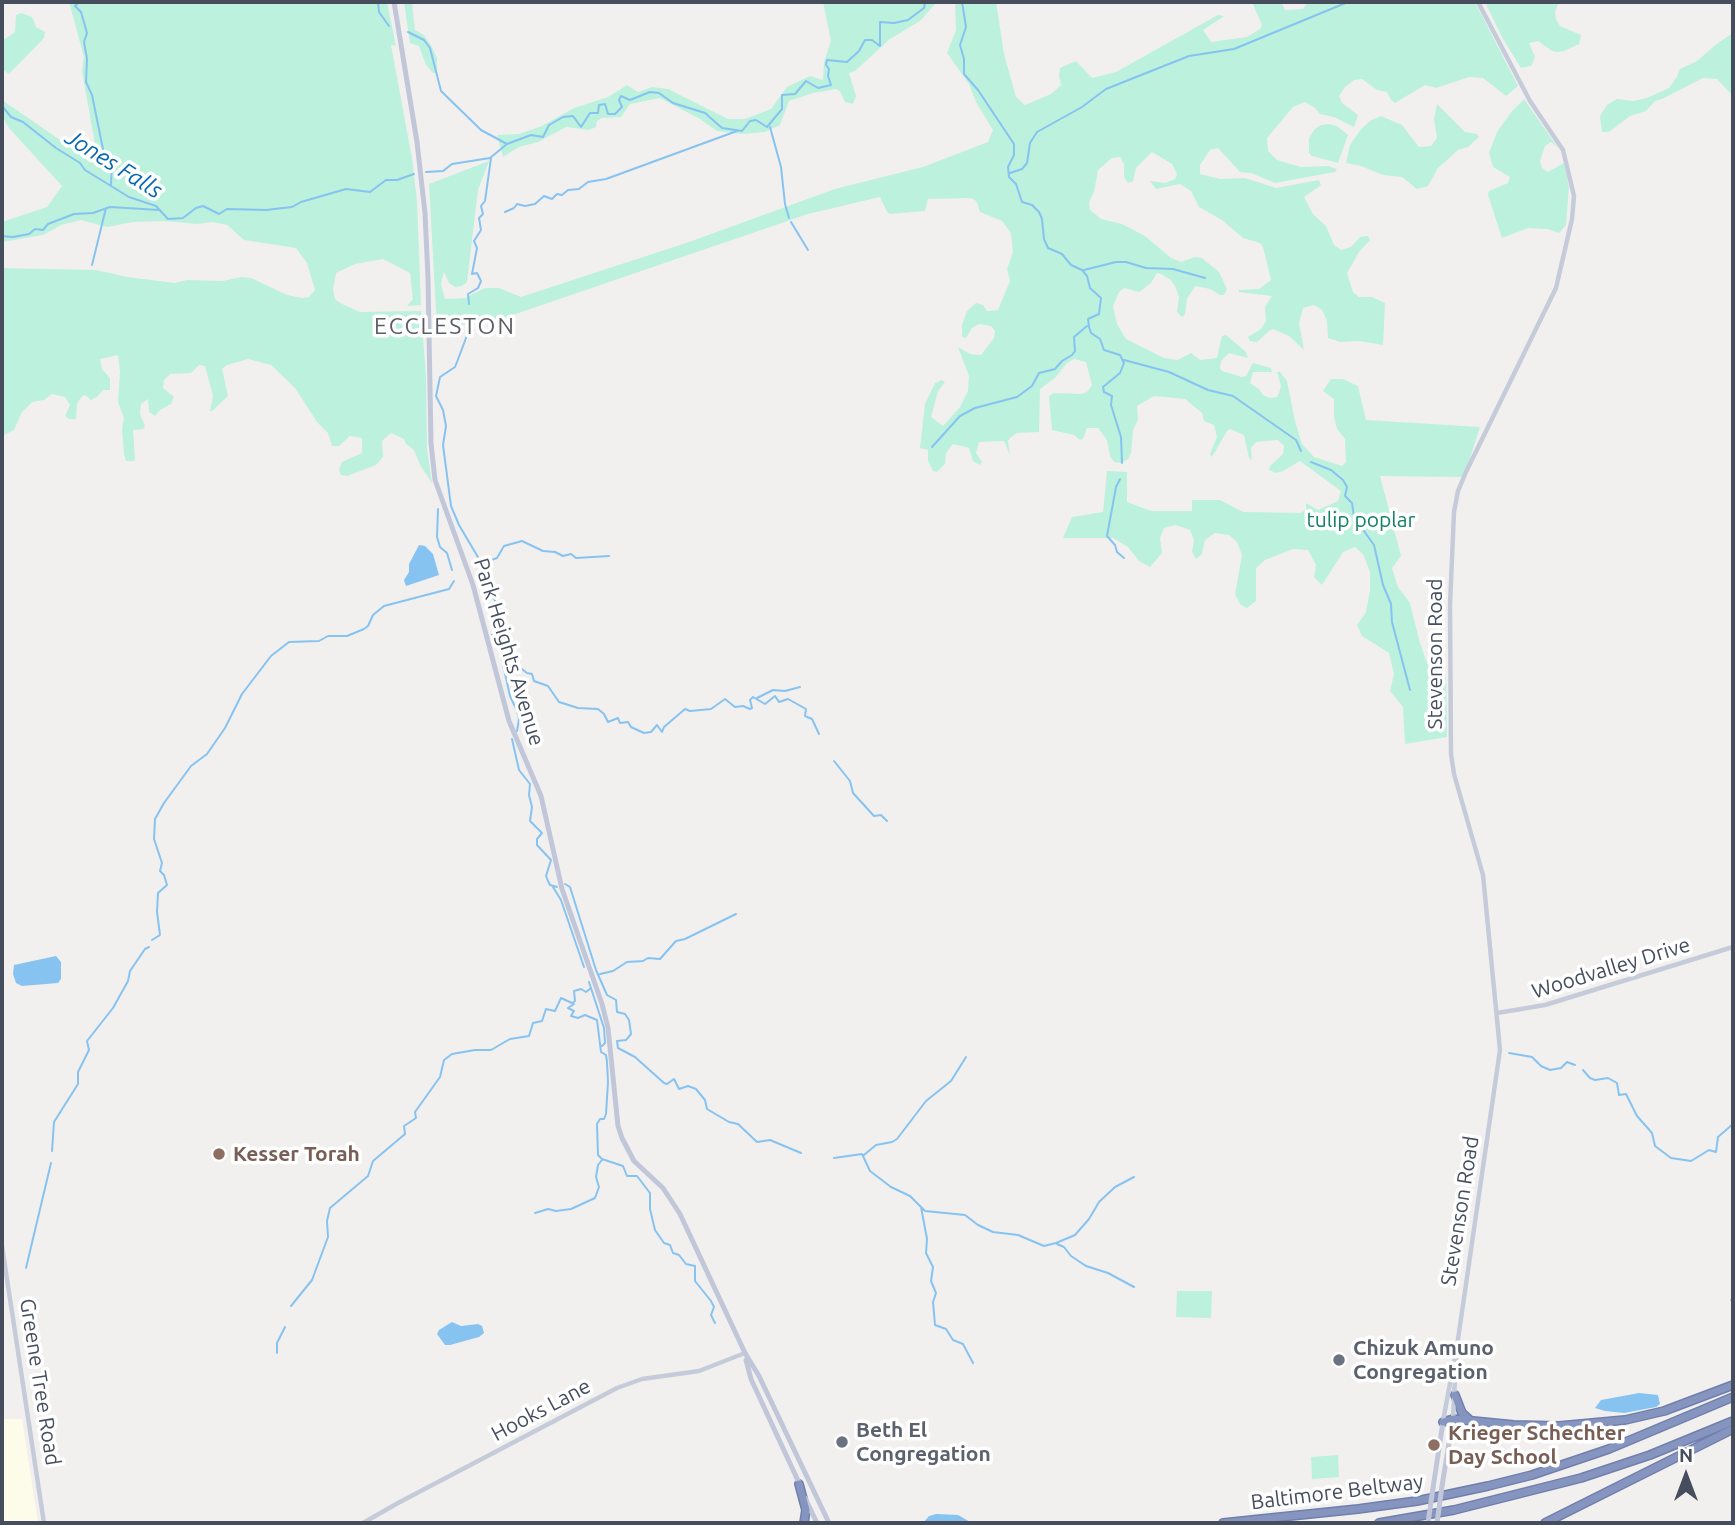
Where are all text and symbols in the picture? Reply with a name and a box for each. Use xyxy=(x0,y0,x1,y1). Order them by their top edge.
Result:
water label: Jones Falls xyxy=(60,123,168,205)
district label: ECCLESTON xyxy=(375,312,515,340)
park label: tulip poplar xyxy=(1306,507,1416,533)
street label: Park Heights Avenue xyxy=(468,555,550,749)
street label: Stevenson Road xyxy=(1422,578,1448,730)
street label: Woodvalley Drive xyxy=(1529,932,1693,1004)
street label: Stevenson Road xyxy=(1436,1134,1484,1288)
place label: Kesser Torah xyxy=(233,1141,360,1167)
marker: Kesser Torah xyxy=(211,1146,227,1162)
street label: Greene Tree Road xyxy=(14,1297,66,1467)
place label: Chizuk Amuno Congregation xyxy=(1353,1335,1494,1385)
marker: Chizuk Amuno Congregation xyxy=(1331,1352,1347,1368)
street label: Hooks Lane xyxy=(487,1373,595,1447)
place label: Beth El Congregation xyxy=(856,1417,991,1467)
place label: Krieger Schechter Day School xyxy=(1448,1420,1625,1470)
marker: Beth El Congregation xyxy=(834,1434,850,1450)
marker: Krieger Schechter Day School xyxy=(1426,1437,1442,1453)
north arrow xyxy=(1651,1441,1721,1511)
text: N xyxy=(1679,1444,1693,1466)
street label: Baltimore Beltway xyxy=(1249,1469,1425,1515)

